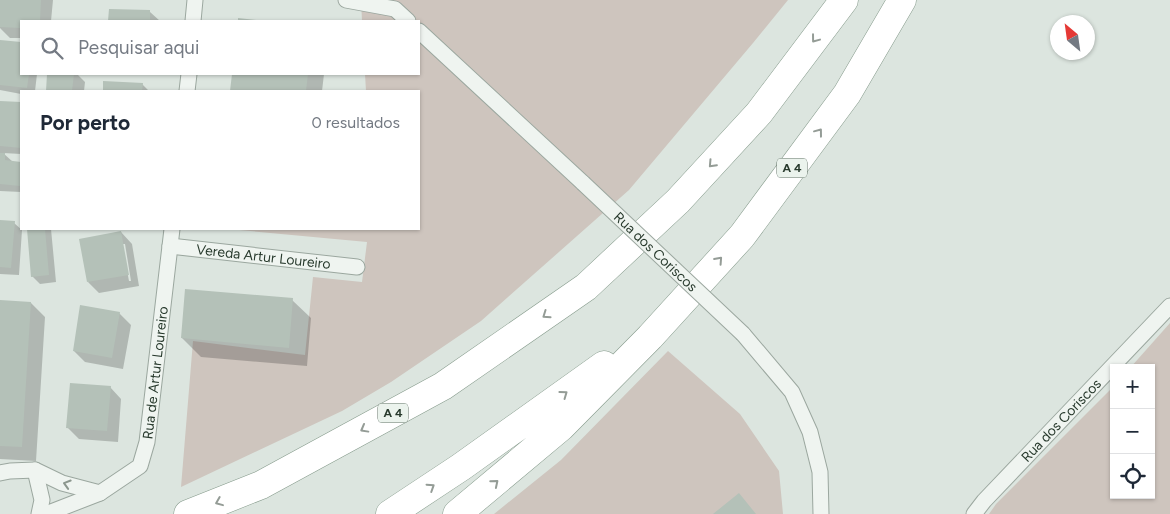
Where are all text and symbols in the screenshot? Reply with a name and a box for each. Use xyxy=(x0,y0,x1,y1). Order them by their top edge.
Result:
north arrow xyxy=(1050,15,1095,60)
search box xyxy=(20,20,420,75)
one-way arrow xyxy=(812,33,821,43)
icon: search xyxy=(38,34,66,62)
text: Pesquisar aqui xyxy=(78,36,199,59)
text: Por perto xyxy=(40,110,130,135)
text: 0 resultados xyxy=(311,113,400,132)
one-way arrow xyxy=(813,128,822,138)
road number: A 4 xyxy=(777,158,807,178)
one-way arrow xyxy=(709,159,718,168)
street label: Rua dos Coriscos xyxy=(610,208,701,295)
street label: Vereda Artur Loureiro xyxy=(195,240,332,272)
one-way arrow xyxy=(714,257,723,266)
street label: Rua de Artur Loureiro xyxy=(139,305,171,440)
one-way arrow xyxy=(542,309,551,318)
map controls xyxy=(1110,364,1155,499)
button: + xyxy=(1110,364,1155,409)
street label: Rua dos Coriscos xyxy=(1017,375,1105,465)
one-way arrow xyxy=(558,391,568,400)
road number: A 4 xyxy=(378,403,408,422)
button: − xyxy=(1110,409,1155,454)
one-way arrow xyxy=(360,423,369,433)
button: locate xyxy=(1110,454,1155,499)
one-way arrow xyxy=(63,479,71,489)
one-way arrow xyxy=(489,479,498,488)
one-way arrow xyxy=(425,484,434,493)
one-way arrow xyxy=(215,496,223,506)

